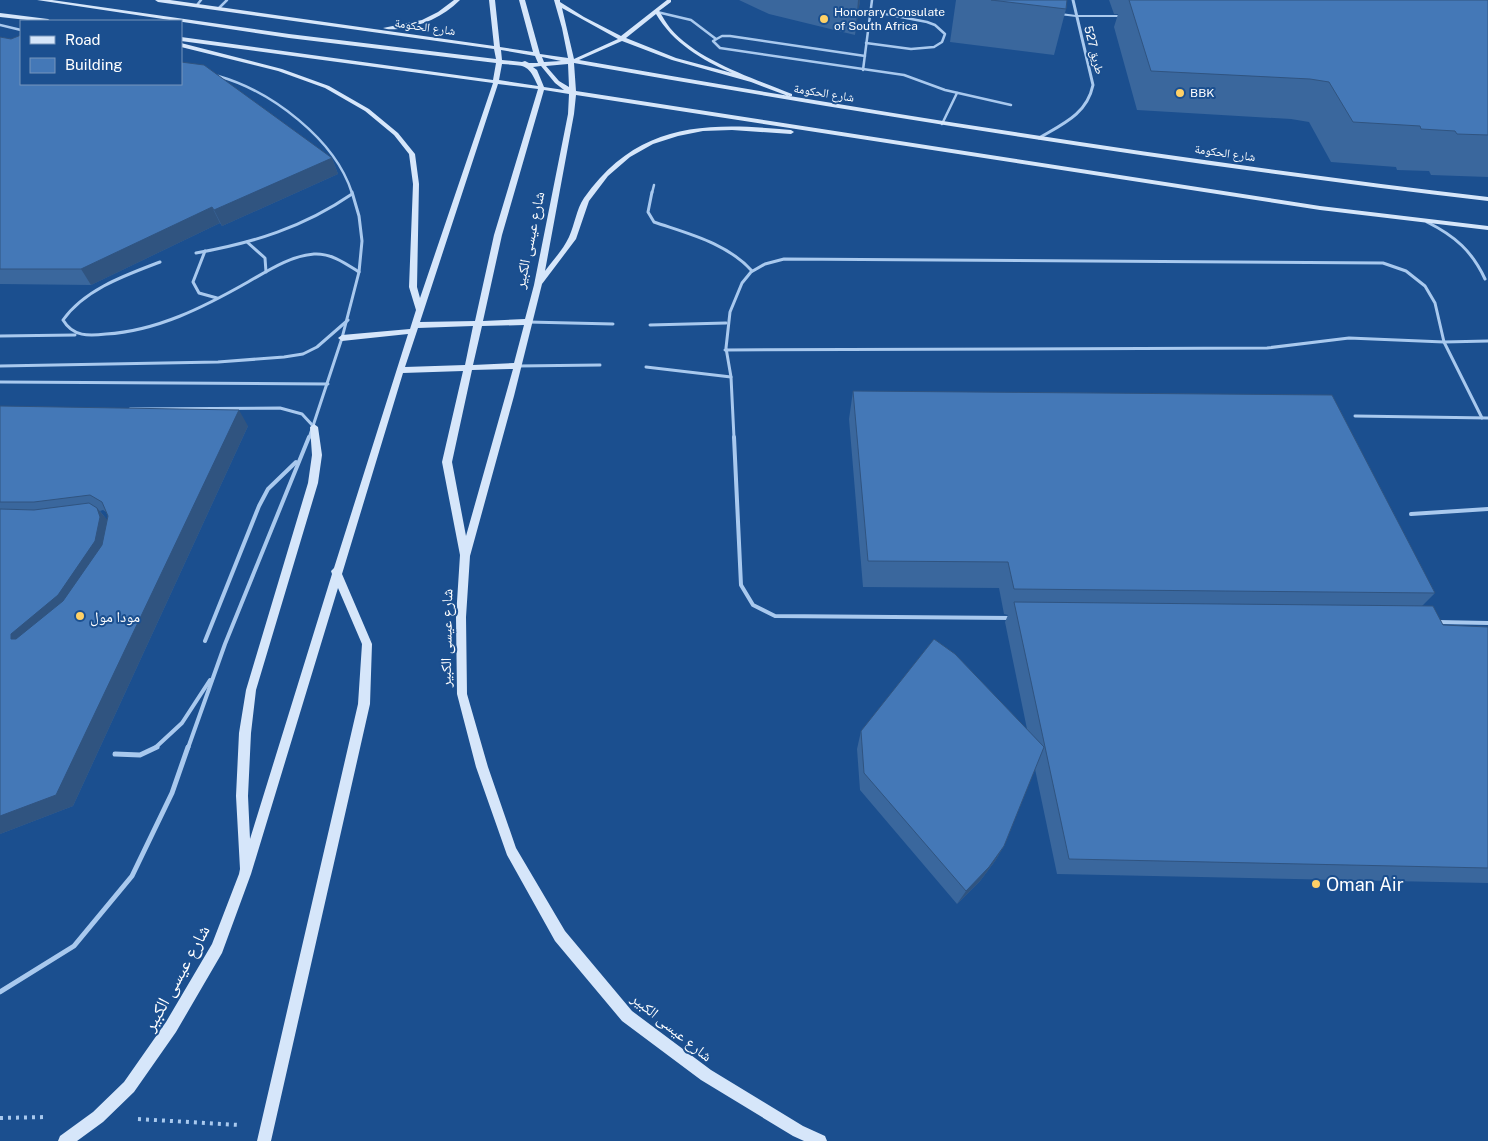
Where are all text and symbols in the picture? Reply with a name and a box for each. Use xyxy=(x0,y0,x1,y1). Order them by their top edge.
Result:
place label: Honorary Consulate of South Africa xyxy=(834,5,945,33)
marker: Honorary Consulate of South Africa xyxy=(818,13,830,25)
street label: شارع الحكومة xyxy=(394,16,456,39)
legend xyxy=(20,20,182,85)
street label: طريق 527 xyxy=(1081,24,1107,76)
text: Road xyxy=(65,31,101,48)
text: Building xyxy=(65,56,123,73)
street label: شارع الحكومة xyxy=(793,81,855,106)
place label: BBK xyxy=(1190,86,1214,100)
marker: BBK xyxy=(1174,87,1186,99)
street label: شارع الحكومة xyxy=(1194,142,1256,165)
street label: شارع عيسى الكبير xyxy=(510,190,550,291)
street label: شارع عيسى الكبير xyxy=(437,588,457,688)
place label: مودا مول xyxy=(90,608,140,627)
marker: مودا مول xyxy=(74,610,86,622)
place label: Oman Air xyxy=(1326,874,1404,895)
marker: Oman Air xyxy=(1310,878,1322,890)
street label: شارع عيسى الكبير xyxy=(138,921,215,1036)
street label: شارع عيسى الكبير xyxy=(626,989,716,1066)

